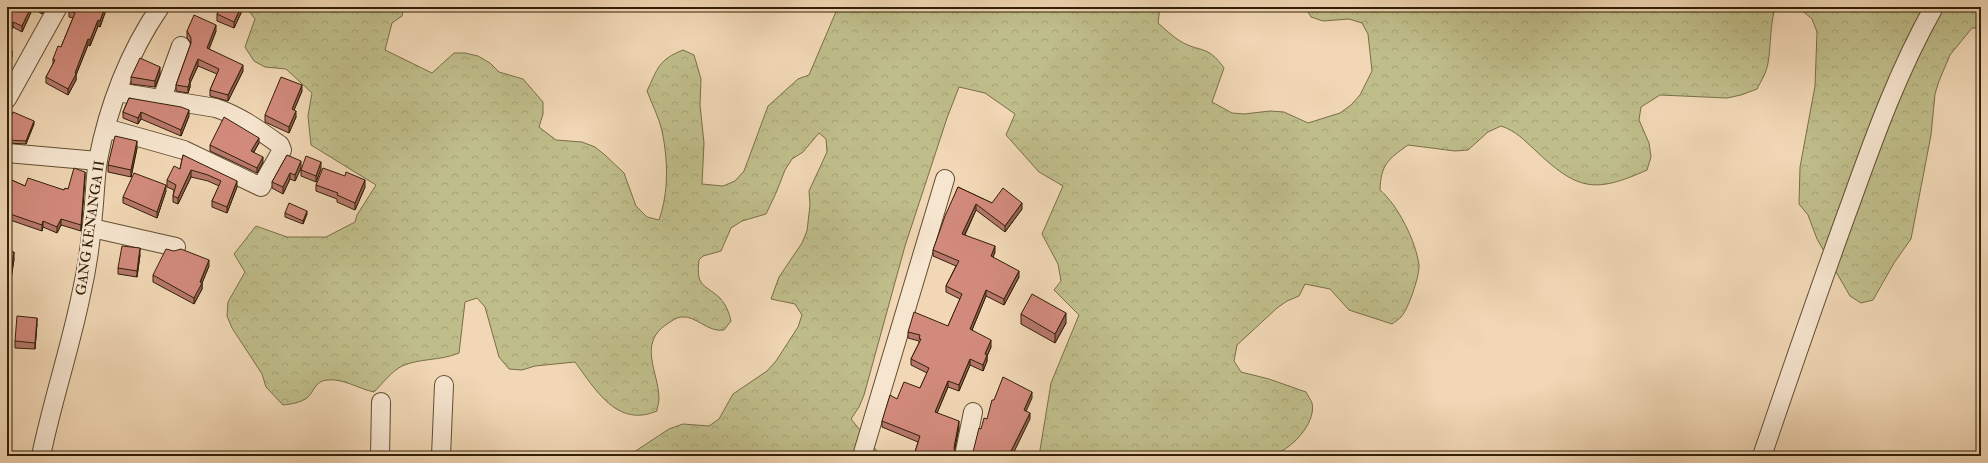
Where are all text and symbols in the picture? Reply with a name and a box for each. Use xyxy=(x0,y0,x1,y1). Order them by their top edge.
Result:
street label: GANG KENANGA II xyxy=(72,159,108,297)

